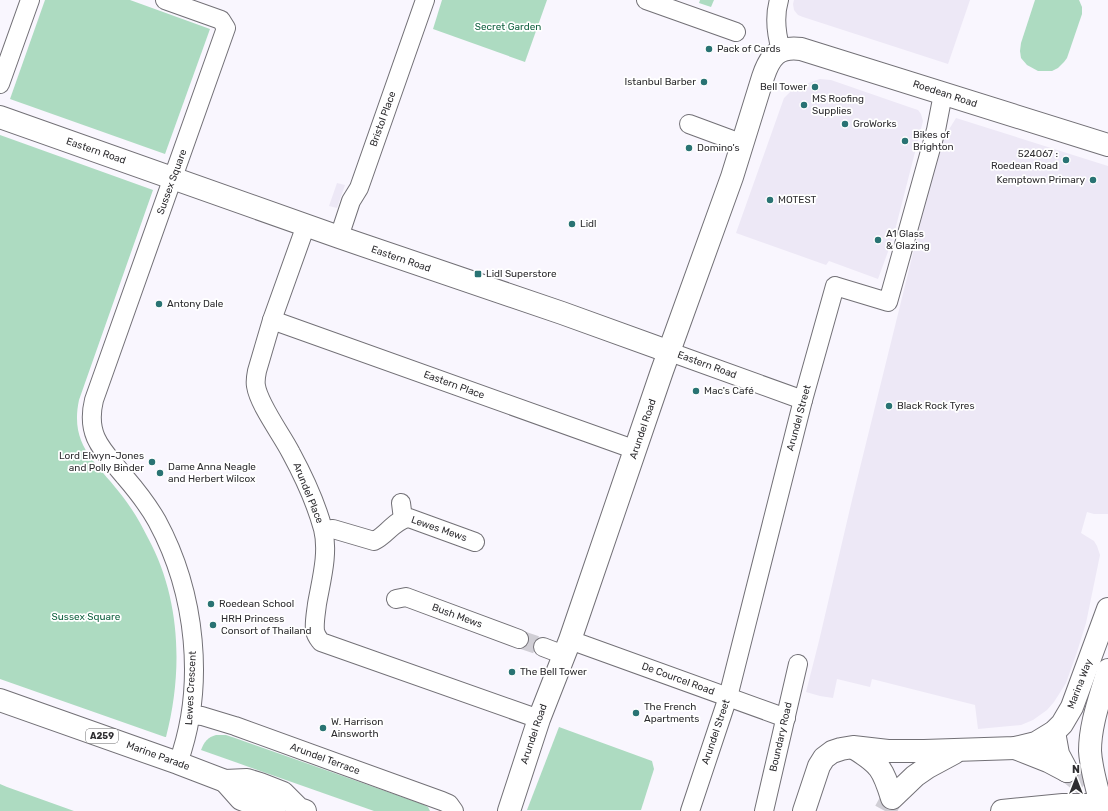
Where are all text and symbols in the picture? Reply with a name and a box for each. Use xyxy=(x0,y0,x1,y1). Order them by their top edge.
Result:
park label: Secret Garden xyxy=(475,21,541,33)
place label: Pack of Cards xyxy=(717,43,781,55)
marker: Pack of Cards xyxy=(704,44,714,54)
place label: Istanbul Barber xyxy=(624,76,696,88)
marker: Istanbul Barber xyxy=(699,77,709,87)
street label: Roedean Road xyxy=(911,78,979,110)
place label: Bell Tower xyxy=(760,81,807,93)
marker: Bell Tower xyxy=(810,82,820,92)
street label: Bristol Place xyxy=(367,89,399,148)
place label: MS Roofing Supplies xyxy=(812,93,864,117)
marker: MS Roofing Supplies xyxy=(799,100,809,110)
place label: GroWorks xyxy=(853,118,897,130)
marker: GroWorks xyxy=(840,119,850,129)
place label: Bikes of Brighton xyxy=(913,129,954,153)
street label: Eastern Road xyxy=(65,135,127,167)
marker: Bikes of Brighton xyxy=(900,136,910,146)
place label: Domino's xyxy=(697,142,740,154)
marker: Domino's xyxy=(684,143,694,153)
street label: Sussex Square xyxy=(155,147,190,216)
place label: 524067 : Roedean Road xyxy=(991,148,1058,172)
marker: 524067 : Roedean Road xyxy=(1061,155,1071,165)
place label: Kemptown Primary xyxy=(996,174,1085,186)
marker: Kemptown Primary xyxy=(1088,175,1098,185)
place label: MOTEST xyxy=(778,194,817,206)
marker: MOTEST xyxy=(765,195,775,205)
place label: Lidl xyxy=(580,218,596,230)
marker: Lidl xyxy=(567,219,577,229)
place label: A1 Glass & Glazing xyxy=(886,228,930,252)
marker: A1 Glass & Glazing xyxy=(873,235,883,245)
street label: Eastern Road xyxy=(370,243,432,275)
place label: Lidl Superstore xyxy=(486,268,557,280)
marker: Lidl Superstore xyxy=(473,269,483,279)
place label: Antony Dale xyxy=(167,298,224,310)
marker: Antony Dale xyxy=(154,299,164,309)
street label: Eastern Road xyxy=(676,349,738,381)
street label: Eastern Place xyxy=(422,368,486,402)
street label: Arundel Street xyxy=(784,384,814,452)
place label: Mac's Café xyxy=(704,385,754,397)
marker: Mac's Café xyxy=(691,386,701,396)
street label: Arundel Road xyxy=(627,397,659,461)
place label: Black Rock Tyres xyxy=(897,400,975,412)
marker: Black Rock Tyres xyxy=(884,401,894,411)
place label: Lord Elwyn-Jones and Polly Binder xyxy=(59,450,144,474)
marker: Lord Elwyn-Jones and Polly Binder xyxy=(147,457,157,467)
place label: Dame Anna Neagle and Herbert Wilcox xyxy=(168,461,256,485)
street label: Arundel Place xyxy=(290,461,326,526)
marker: Dame Anna Neagle and Herbert Wilcox xyxy=(155,468,165,478)
street label: Lewes Mews xyxy=(409,514,469,544)
place label: Roedean School xyxy=(219,598,294,610)
marker: Roedean School xyxy=(206,599,216,609)
street label: Bush Mews xyxy=(430,601,484,631)
park label: Sussex Square xyxy=(52,611,121,623)
place label: HRH Princess Consort of Thailand xyxy=(221,613,312,637)
marker: HRH Princess Consort of Thailand xyxy=(208,620,218,630)
street label: Lewes Crescent xyxy=(183,651,199,725)
street label: Marina Way xyxy=(1065,657,1095,711)
street label: De Courcel Road xyxy=(640,660,716,698)
place label: The Bell Tower xyxy=(520,666,587,678)
marker: The Bell Tower xyxy=(507,667,517,677)
street label: Arundel Street xyxy=(699,698,733,766)
place label: The French Apartments xyxy=(644,701,699,725)
street label: Boundary Road xyxy=(767,701,795,773)
street label: Arundel Road xyxy=(518,702,550,766)
marker: The French Apartments xyxy=(631,708,641,718)
place label: W. Harrison Ainsworth xyxy=(331,716,383,740)
marker: W. Harrison Ainsworth xyxy=(318,723,328,733)
road number: A259 xyxy=(86,729,118,743)
street label: Marine Parade xyxy=(125,739,192,773)
street label: Arundel Terrace xyxy=(288,741,362,777)
north arrow xyxy=(1056,759,1096,799)
text: N xyxy=(1072,763,1080,776)

